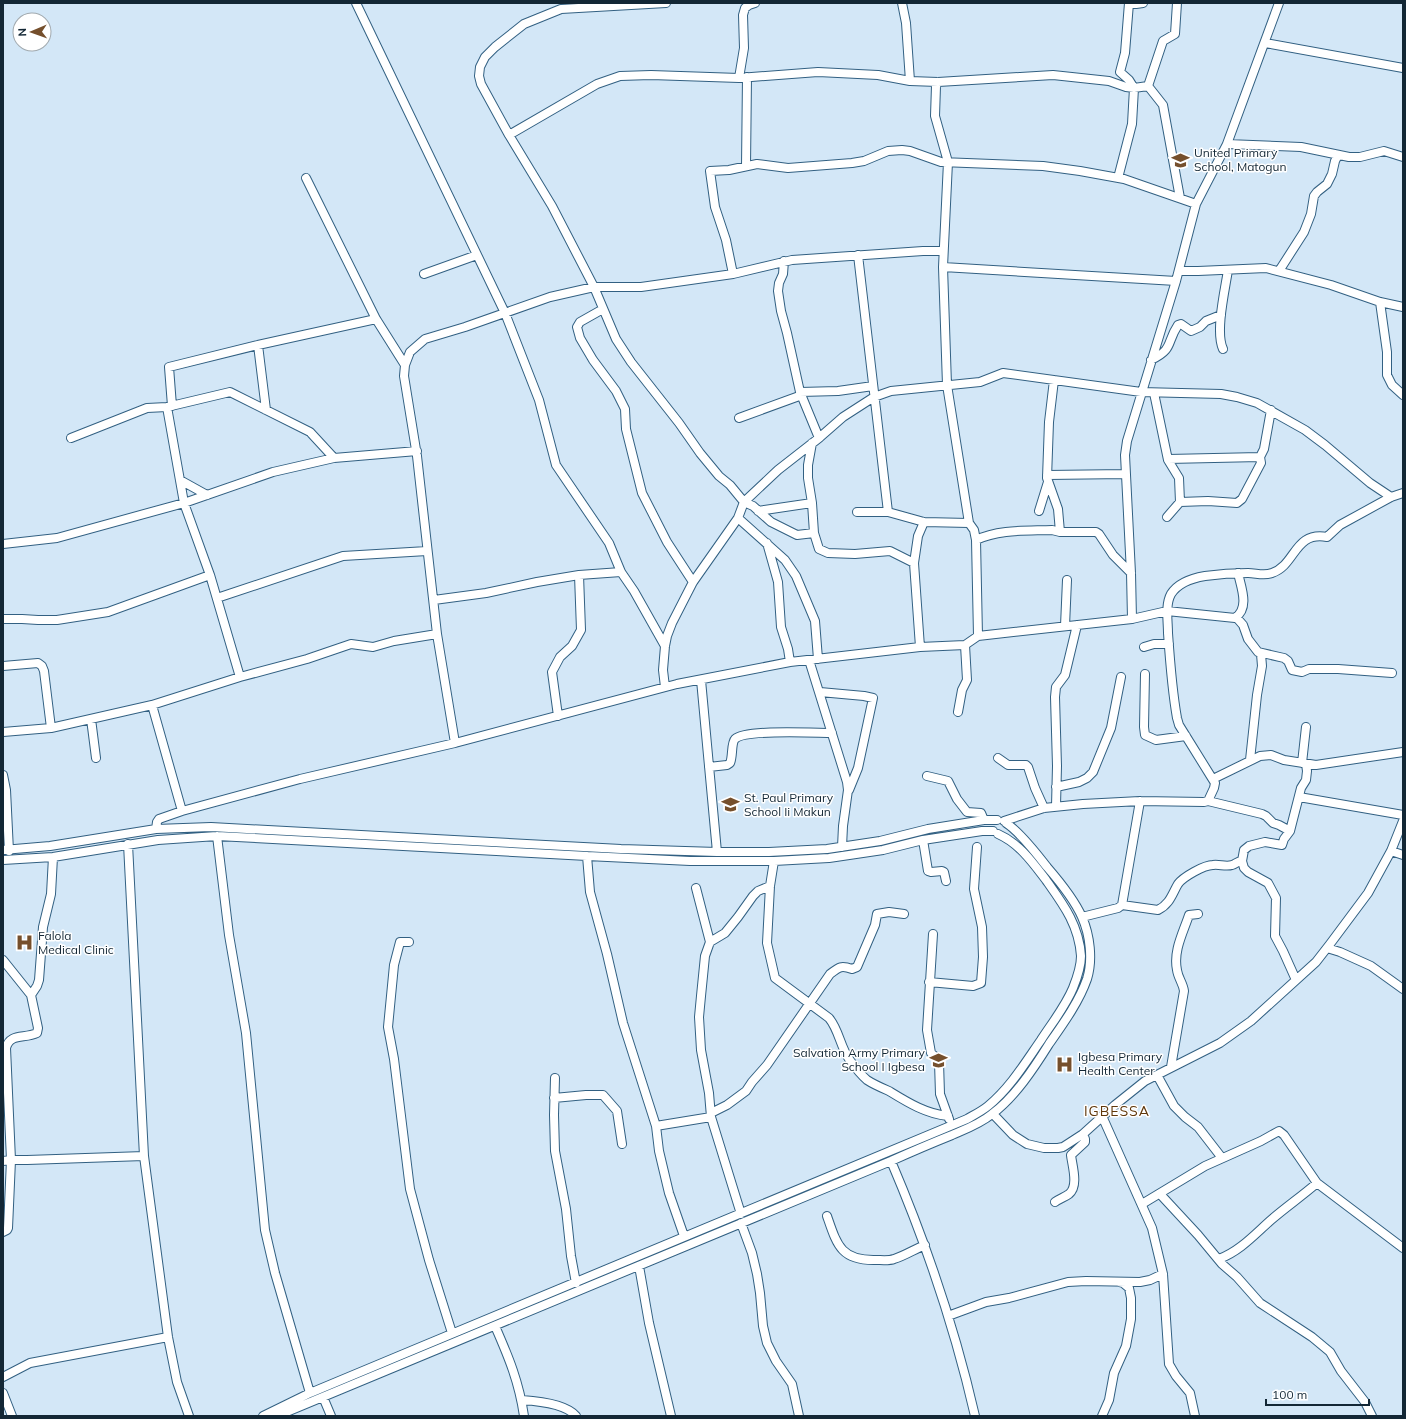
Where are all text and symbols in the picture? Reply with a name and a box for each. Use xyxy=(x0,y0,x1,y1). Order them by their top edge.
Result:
north arrow xyxy=(12,12,52,52)
text: N xyxy=(15,28,29,37)
place label: United Primary School, Matogun xyxy=(1194,145,1287,174)
school or university icon: United Primary School, Matogun xyxy=(1171,150,1191,170)
place label: St. Paul Primary School Ii Makun xyxy=(744,790,834,819)
school or university icon: St. Paul Primary School Ii Makun xyxy=(721,795,741,815)
place label: Falola Medical Clinic xyxy=(38,928,114,957)
hospital icon: Falola Medical Clinic xyxy=(15,933,35,953)
place label: Salvation Army Primary School I Igbesa xyxy=(793,1045,926,1074)
place label: Igbesa Primary Health Center xyxy=(1078,1049,1163,1078)
school or university icon: Salvation Army Primary School I Igbesa xyxy=(928,1050,948,1070)
hospital icon: Igbesa Primary Health Center xyxy=(1055,1054,1075,1074)
district label: IGBESSA xyxy=(1084,1102,1150,1120)
scale bar xyxy=(1266,1381,1369,1407)
text: 100 m xyxy=(1272,1387,1307,1402)

